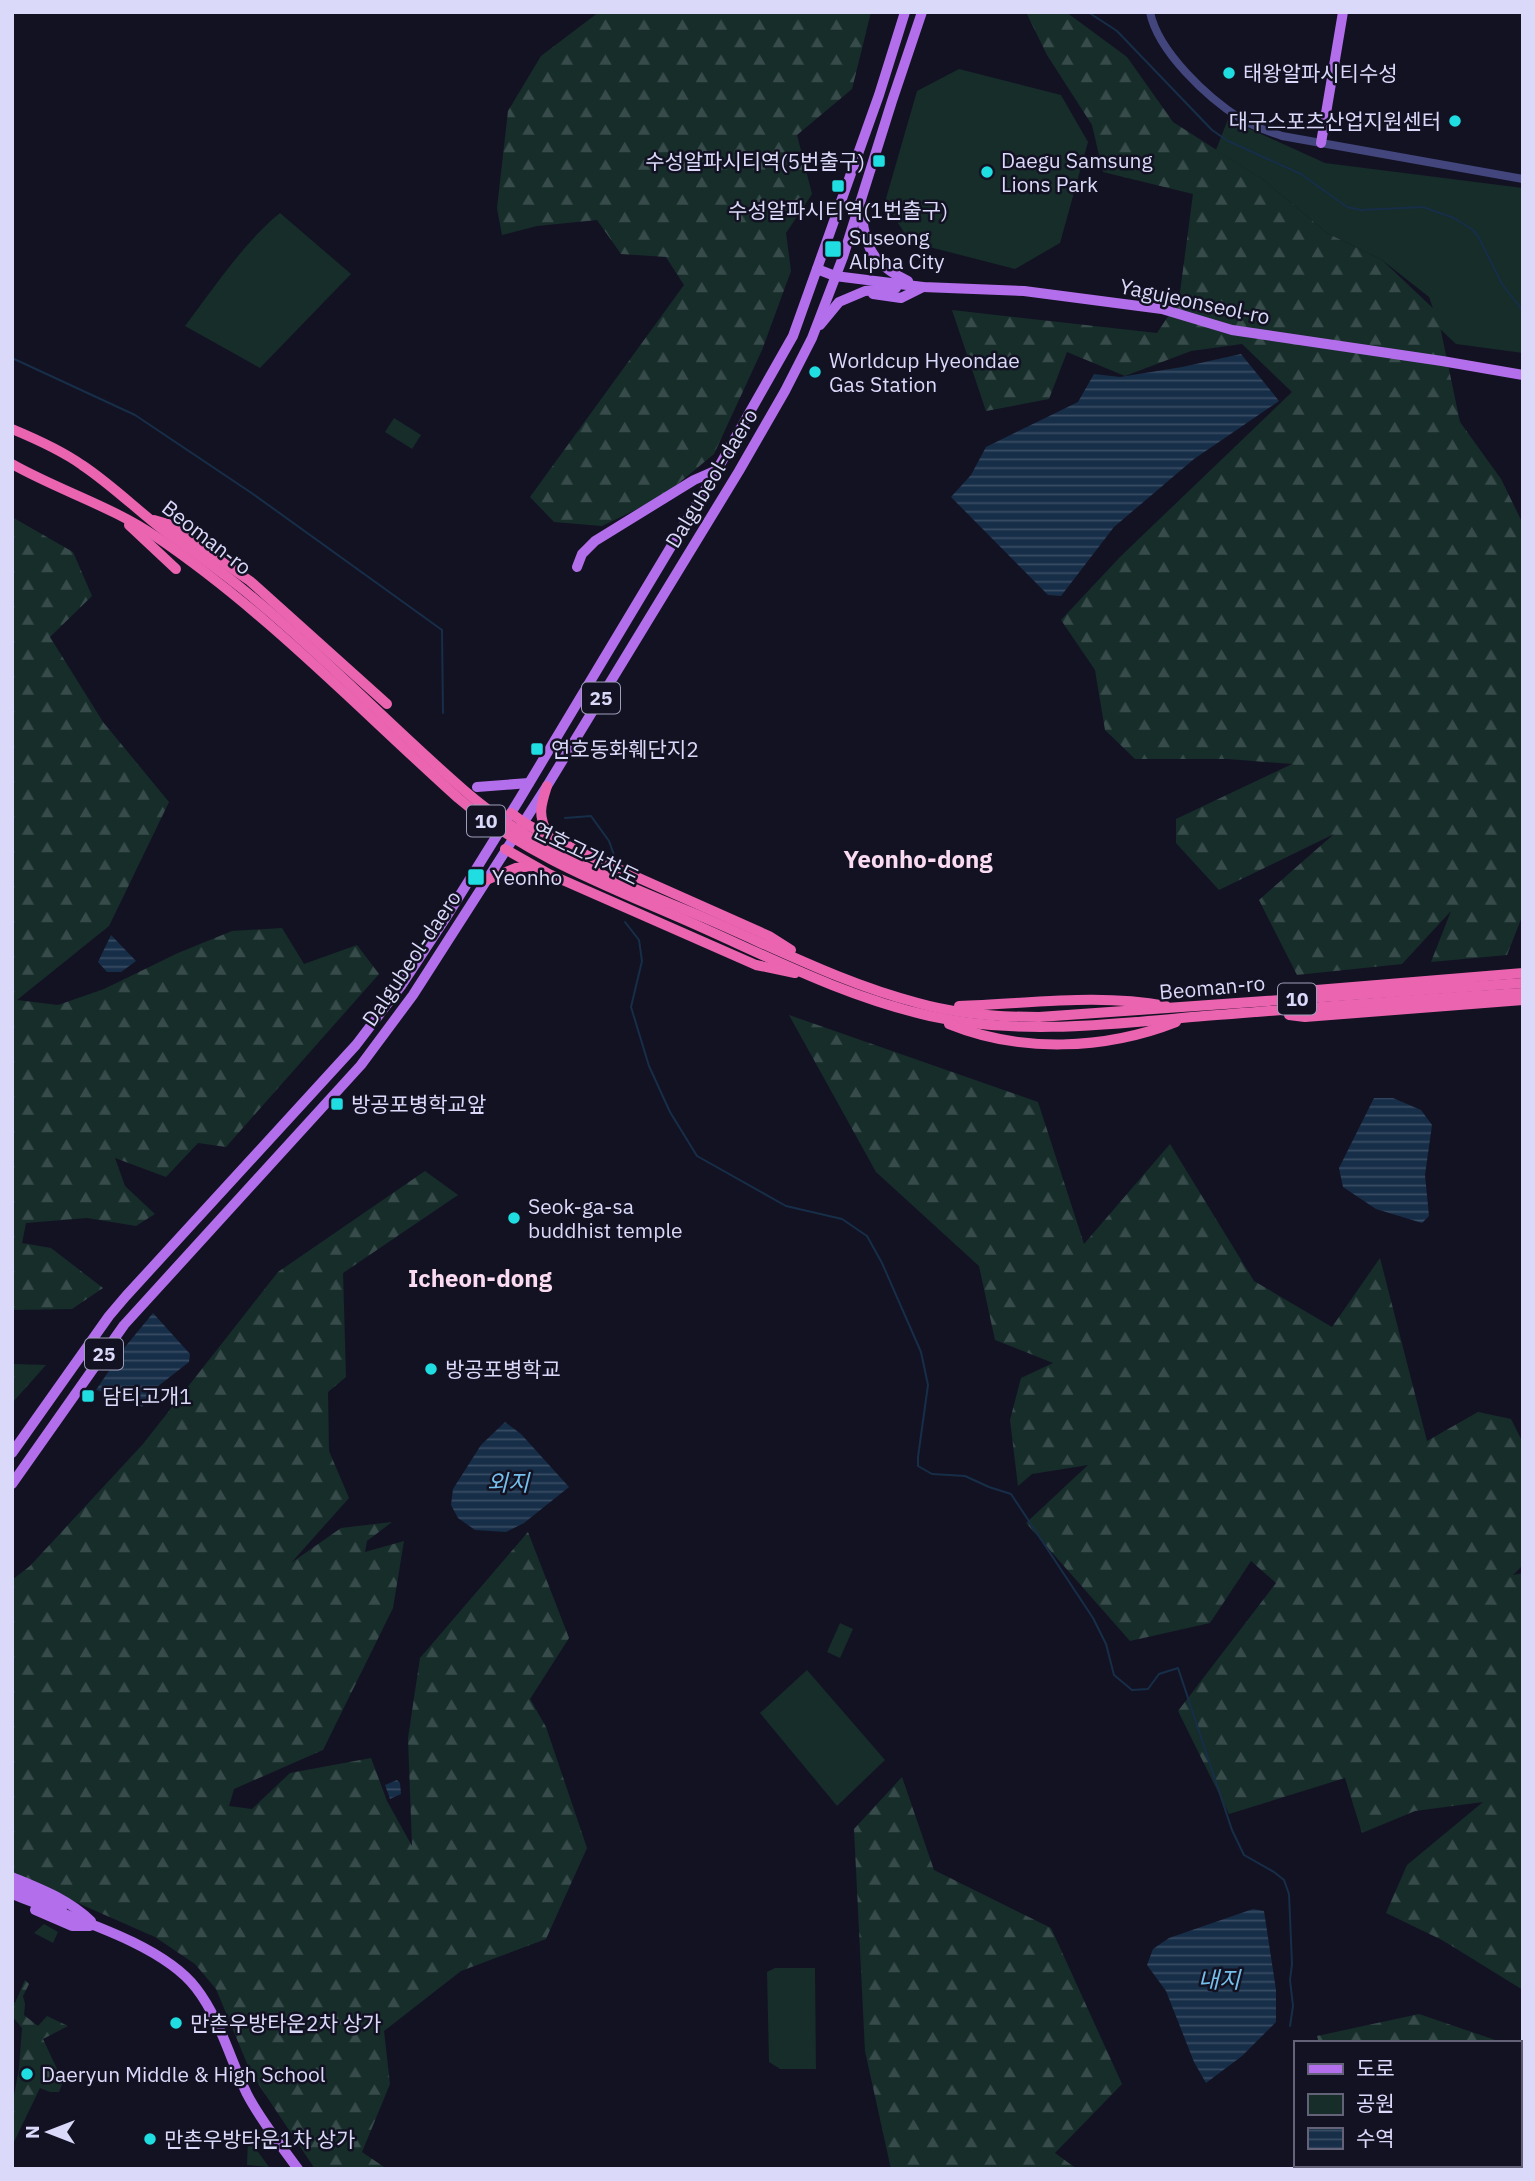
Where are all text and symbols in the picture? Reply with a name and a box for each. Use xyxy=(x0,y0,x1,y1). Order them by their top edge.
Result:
place label: 태왕알파시티수성 xyxy=(1243,59,1398,87)
marker: 태왕알파시티수성 xyxy=(1221,65,1237,81)
place label: 대구스포츠산업지원센터 xyxy=(1228,107,1441,135)
marker: 대구스포츠산업지원센터 xyxy=(1447,113,1463,129)
place label: Daegu Samsung Lions Park xyxy=(1001,146,1153,198)
place label: 수성알파시티역(5번출구) xyxy=(645,147,865,175)
marker: 수성알파시티역(5번출구) xyxy=(871,153,887,169)
marker: Daegu Samsung Lions Park xyxy=(979,164,995,180)
marker: 수성알파시티역(1번출구) xyxy=(830,178,846,194)
place label: 수성알파시티역(1번출구) xyxy=(728,196,948,224)
place label: Suseong Alpha City xyxy=(849,223,945,275)
marker: Suseong Alpha City xyxy=(823,239,843,259)
street label: Yagujeonseol-ro xyxy=(1117,271,1273,331)
place label: Worldcup Hyeondae Gas Station xyxy=(829,346,1020,398)
marker: Worldcup Hyeondae Gas Station xyxy=(807,364,823,380)
street label: Dalgubeol-daero xyxy=(658,403,764,553)
street label: Beoman-ro xyxy=(157,493,257,581)
road number: 25 xyxy=(582,682,620,713)
place label: 연호동화훼단지2 xyxy=(551,735,699,763)
marker: 연호동화훼단지2 xyxy=(529,741,545,757)
road number: 10 xyxy=(467,806,505,836)
street label: 연호고가차도 xyxy=(528,815,644,891)
district label: Yeonho-dong xyxy=(843,843,993,875)
place label: Yeonho xyxy=(492,863,562,891)
marker: Yeonho xyxy=(466,867,486,887)
street label: Dalgubeol-daero xyxy=(355,885,467,1031)
street label: Beoman-ro xyxy=(1158,968,1266,1006)
road number: 10 xyxy=(1278,984,1316,1015)
place label: 방공포병학교앞 xyxy=(351,1090,486,1118)
marker: 방공포병학교앞 xyxy=(329,1096,345,1112)
place label: Seok-ga-sa buddhist temple xyxy=(528,1192,683,1244)
marker: Seok-ga-sa buddhist temple xyxy=(506,1210,522,1226)
district label: Icheon-dong xyxy=(408,1262,553,1294)
road number: 25 xyxy=(85,1338,123,1370)
place label: 방공포병학교 xyxy=(445,1355,561,1383)
marker: 방공포병학교 xyxy=(423,1361,439,1377)
place label: 담티고개1 xyxy=(102,1382,192,1410)
marker: 담티고개1 xyxy=(80,1388,96,1404)
water label: 외지 xyxy=(487,1467,531,1497)
water label: 내지 xyxy=(1198,1964,1242,1994)
place label: 만촌우방타운2차 상가 xyxy=(190,2009,381,2037)
marker: 만촌우방타운2차 상가 xyxy=(168,2015,184,2031)
legend xyxy=(1294,2041,1521,2167)
text: 도로 xyxy=(1356,2054,1395,2082)
place label: Daeryun Middle & High School xyxy=(41,2060,326,2088)
marker: Daeryun Middle & High School xyxy=(19,2066,35,2082)
text: 공원 xyxy=(1356,2089,1395,2117)
north arrow xyxy=(14,2097,84,2167)
text: 수역 xyxy=(1356,2124,1395,2152)
text: N xyxy=(20,2125,44,2139)
place label: 만촌우방타운1차 상가 xyxy=(164,2125,355,2153)
marker: 만촌우방타운1차 상가 xyxy=(142,2131,158,2147)

